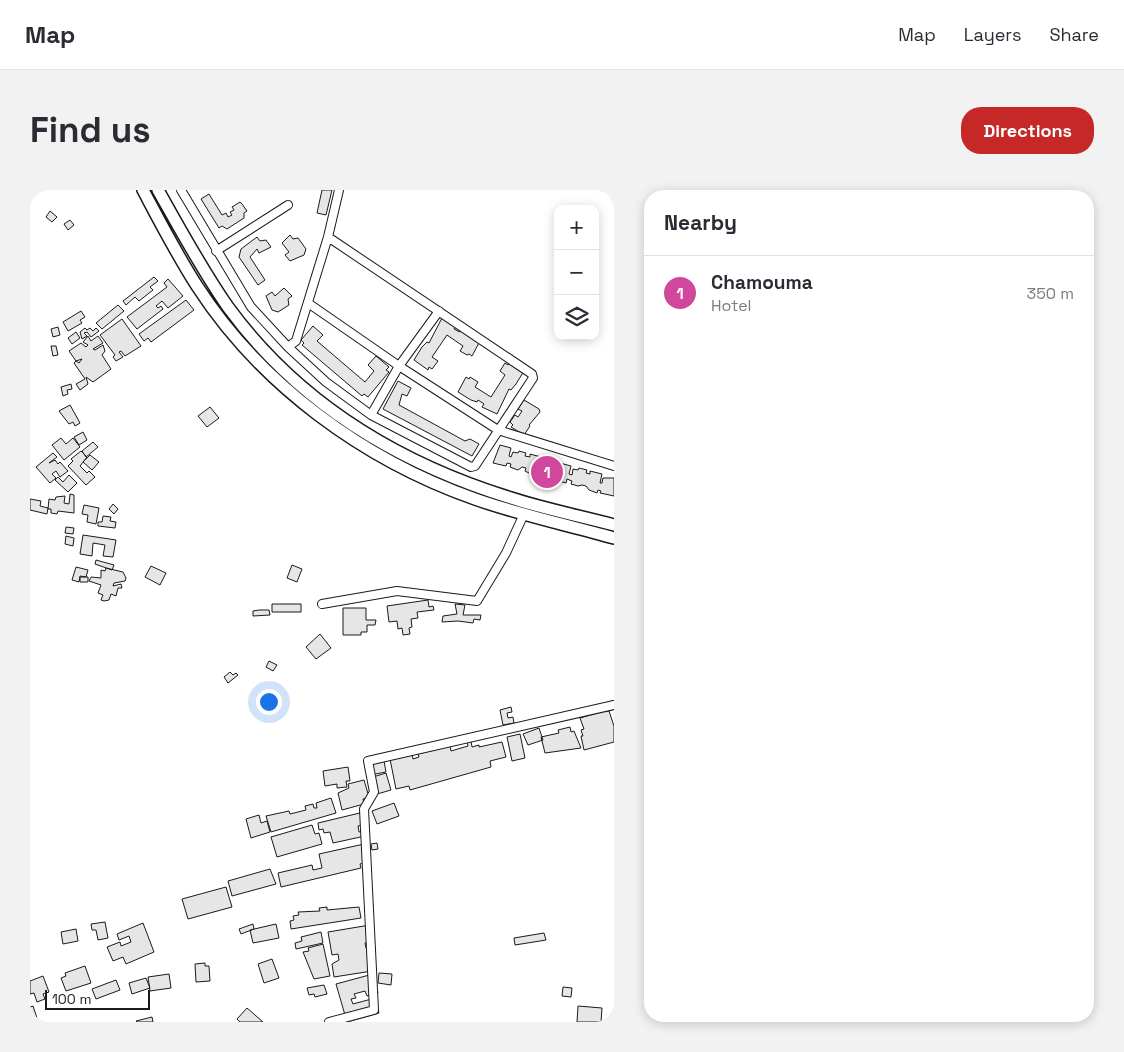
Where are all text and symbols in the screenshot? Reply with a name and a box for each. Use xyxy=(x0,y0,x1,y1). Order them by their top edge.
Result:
text: Map xyxy=(25,19,75,50)
text: Map xyxy=(898,23,936,46)
text: Layers xyxy=(964,23,1021,46)
text: Share xyxy=(1049,23,1099,46)
button: Directions xyxy=(961,107,1094,154)
text: Find us xyxy=(30,108,151,152)
map controls xyxy=(554,205,599,340)
button: + xyxy=(554,205,599,250)
text: Nearby xyxy=(664,209,737,236)
button: − xyxy=(554,250,599,295)
text: Chamouma xyxy=(711,270,813,295)
text: 1 xyxy=(676,283,684,304)
text: 350 m xyxy=(1027,283,1074,304)
button: layers xyxy=(554,295,599,340)
text: Hotel xyxy=(711,295,752,316)
pin: 1 xyxy=(531,453,563,491)
your location xyxy=(256,689,282,715)
scale bar xyxy=(45,987,150,1010)
text: 100 m xyxy=(52,990,91,1008)

